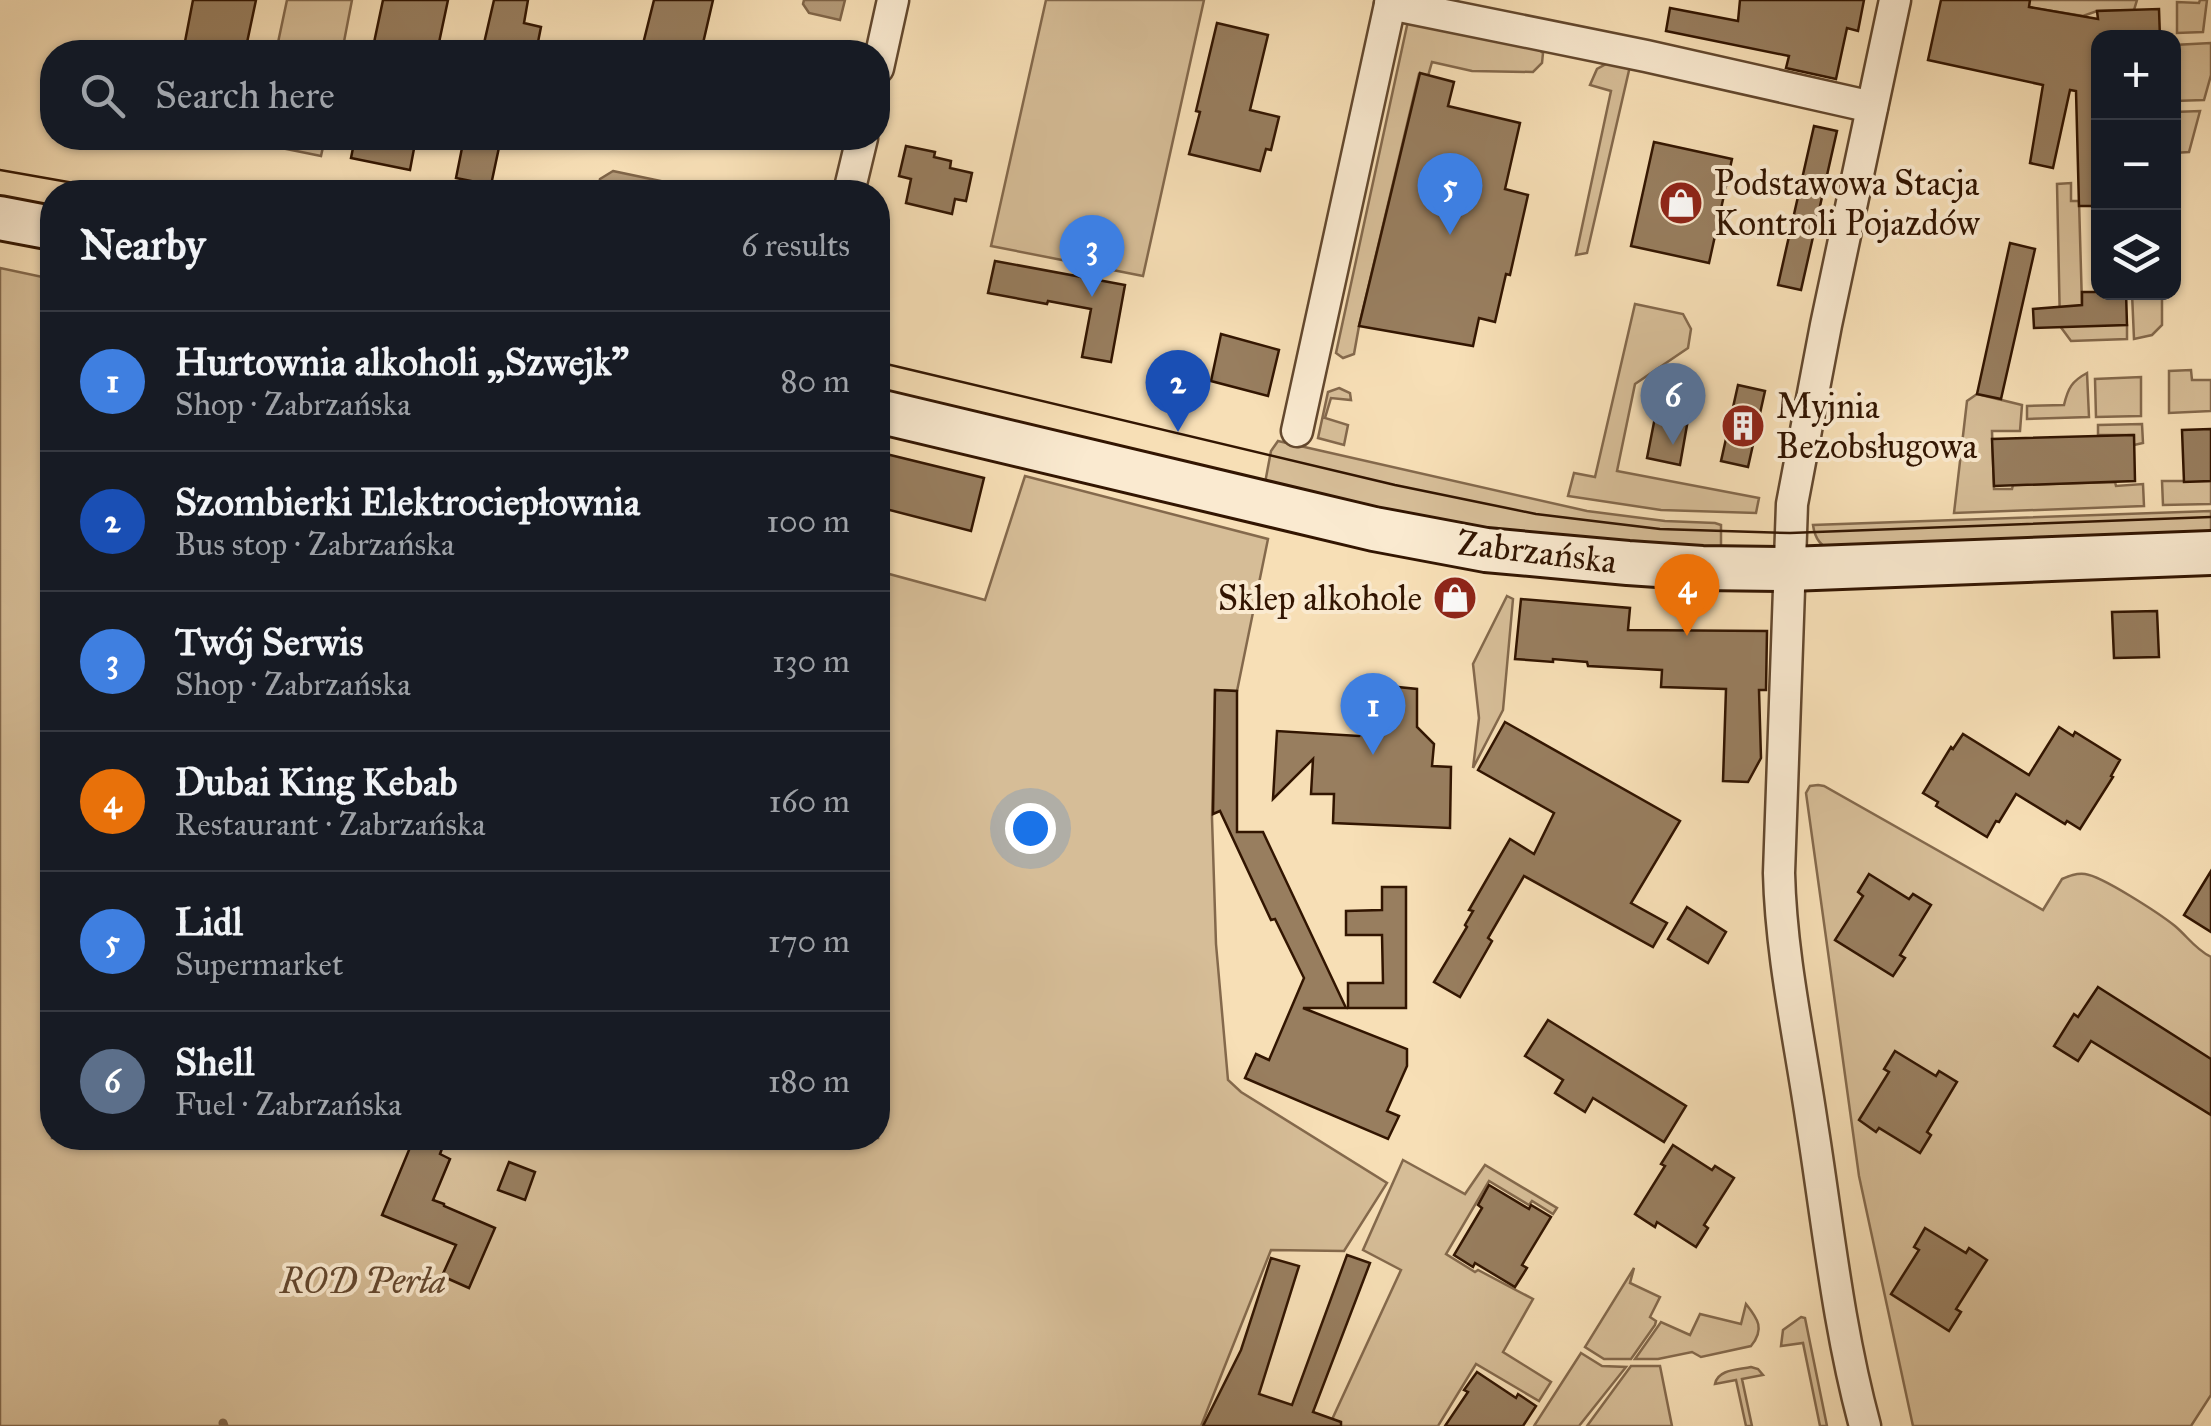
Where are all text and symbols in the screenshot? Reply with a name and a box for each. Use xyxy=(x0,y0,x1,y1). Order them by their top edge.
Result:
map controls xyxy=(2091,30,2181,300)
button: + xyxy=(2091,30,2181,120)
search box xyxy=(40,40,890,150)
icon: search xyxy=(75,68,130,123)
text: Search here xyxy=(155,72,335,118)
button: − xyxy=(2091,120,2181,210)
pin: 5 xyxy=(1418,152,1482,235)
place label: Podstawowa Stacja Kontroli Pojazdów xyxy=(1714,162,1981,245)
shop icon: Podstawowa Stacja Kontroli Pojazdów xyxy=(1658,180,1704,226)
button: layers xyxy=(2091,210,2181,300)
pin: 3 xyxy=(1060,214,1124,297)
text: Nearby xyxy=(80,219,205,271)
text: 6 results xyxy=(741,226,850,265)
text: Hurtownia alkoholi „Szwejk” xyxy=(175,339,629,385)
pin: 2 xyxy=(1146,350,1210,432)
text: 1 xyxy=(106,362,119,401)
text: 80 m xyxy=(781,362,850,401)
pin: 6 xyxy=(1640,362,1706,445)
text: Shop · Zabrzańska xyxy=(175,385,411,424)
place label: Myjnia Bezobsługowa xyxy=(1776,385,1977,468)
building icon: Myjnia Bezobsługowa xyxy=(1720,403,1766,449)
text: Szombierki Elektrociepłownia xyxy=(175,479,640,525)
text: 2 xyxy=(105,502,120,541)
text: 100 m xyxy=(766,502,850,541)
street label: Zabrzańska xyxy=(1455,521,1619,583)
text: Bus stop · Zabrzańska xyxy=(175,525,454,564)
pin: 4 xyxy=(1654,554,1720,636)
shop icon: Sklep alkohole xyxy=(1432,575,1478,621)
place label: Sklep alkohole xyxy=(1218,577,1422,620)
text: Twój Serwis xyxy=(175,619,363,665)
text: 3 xyxy=(106,642,119,681)
text: 130 m xyxy=(772,642,850,681)
text: Shop · Zabrzańska xyxy=(175,665,411,704)
pin: 1 xyxy=(1340,672,1406,755)
text: Dubai King Kebab xyxy=(175,759,458,805)
text: 4 xyxy=(104,782,121,821)
text: 160 m xyxy=(769,782,850,821)
your location xyxy=(1005,803,1056,854)
text: Restaurant · Zabrzańska xyxy=(175,805,485,844)
text: Lidl xyxy=(175,899,243,945)
text: 5 xyxy=(105,922,120,961)
text: 170 m xyxy=(768,922,850,961)
text: Supermarket xyxy=(175,945,343,984)
text: Shell xyxy=(175,1039,254,1085)
text: 6 xyxy=(104,1062,121,1101)
text: 180 m xyxy=(768,1062,850,1101)
text: Fuel · Zabrzańska xyxy=(175,1085,402,1124)
park label: ROD Perła xyxy=(278,1260,446,1303)

